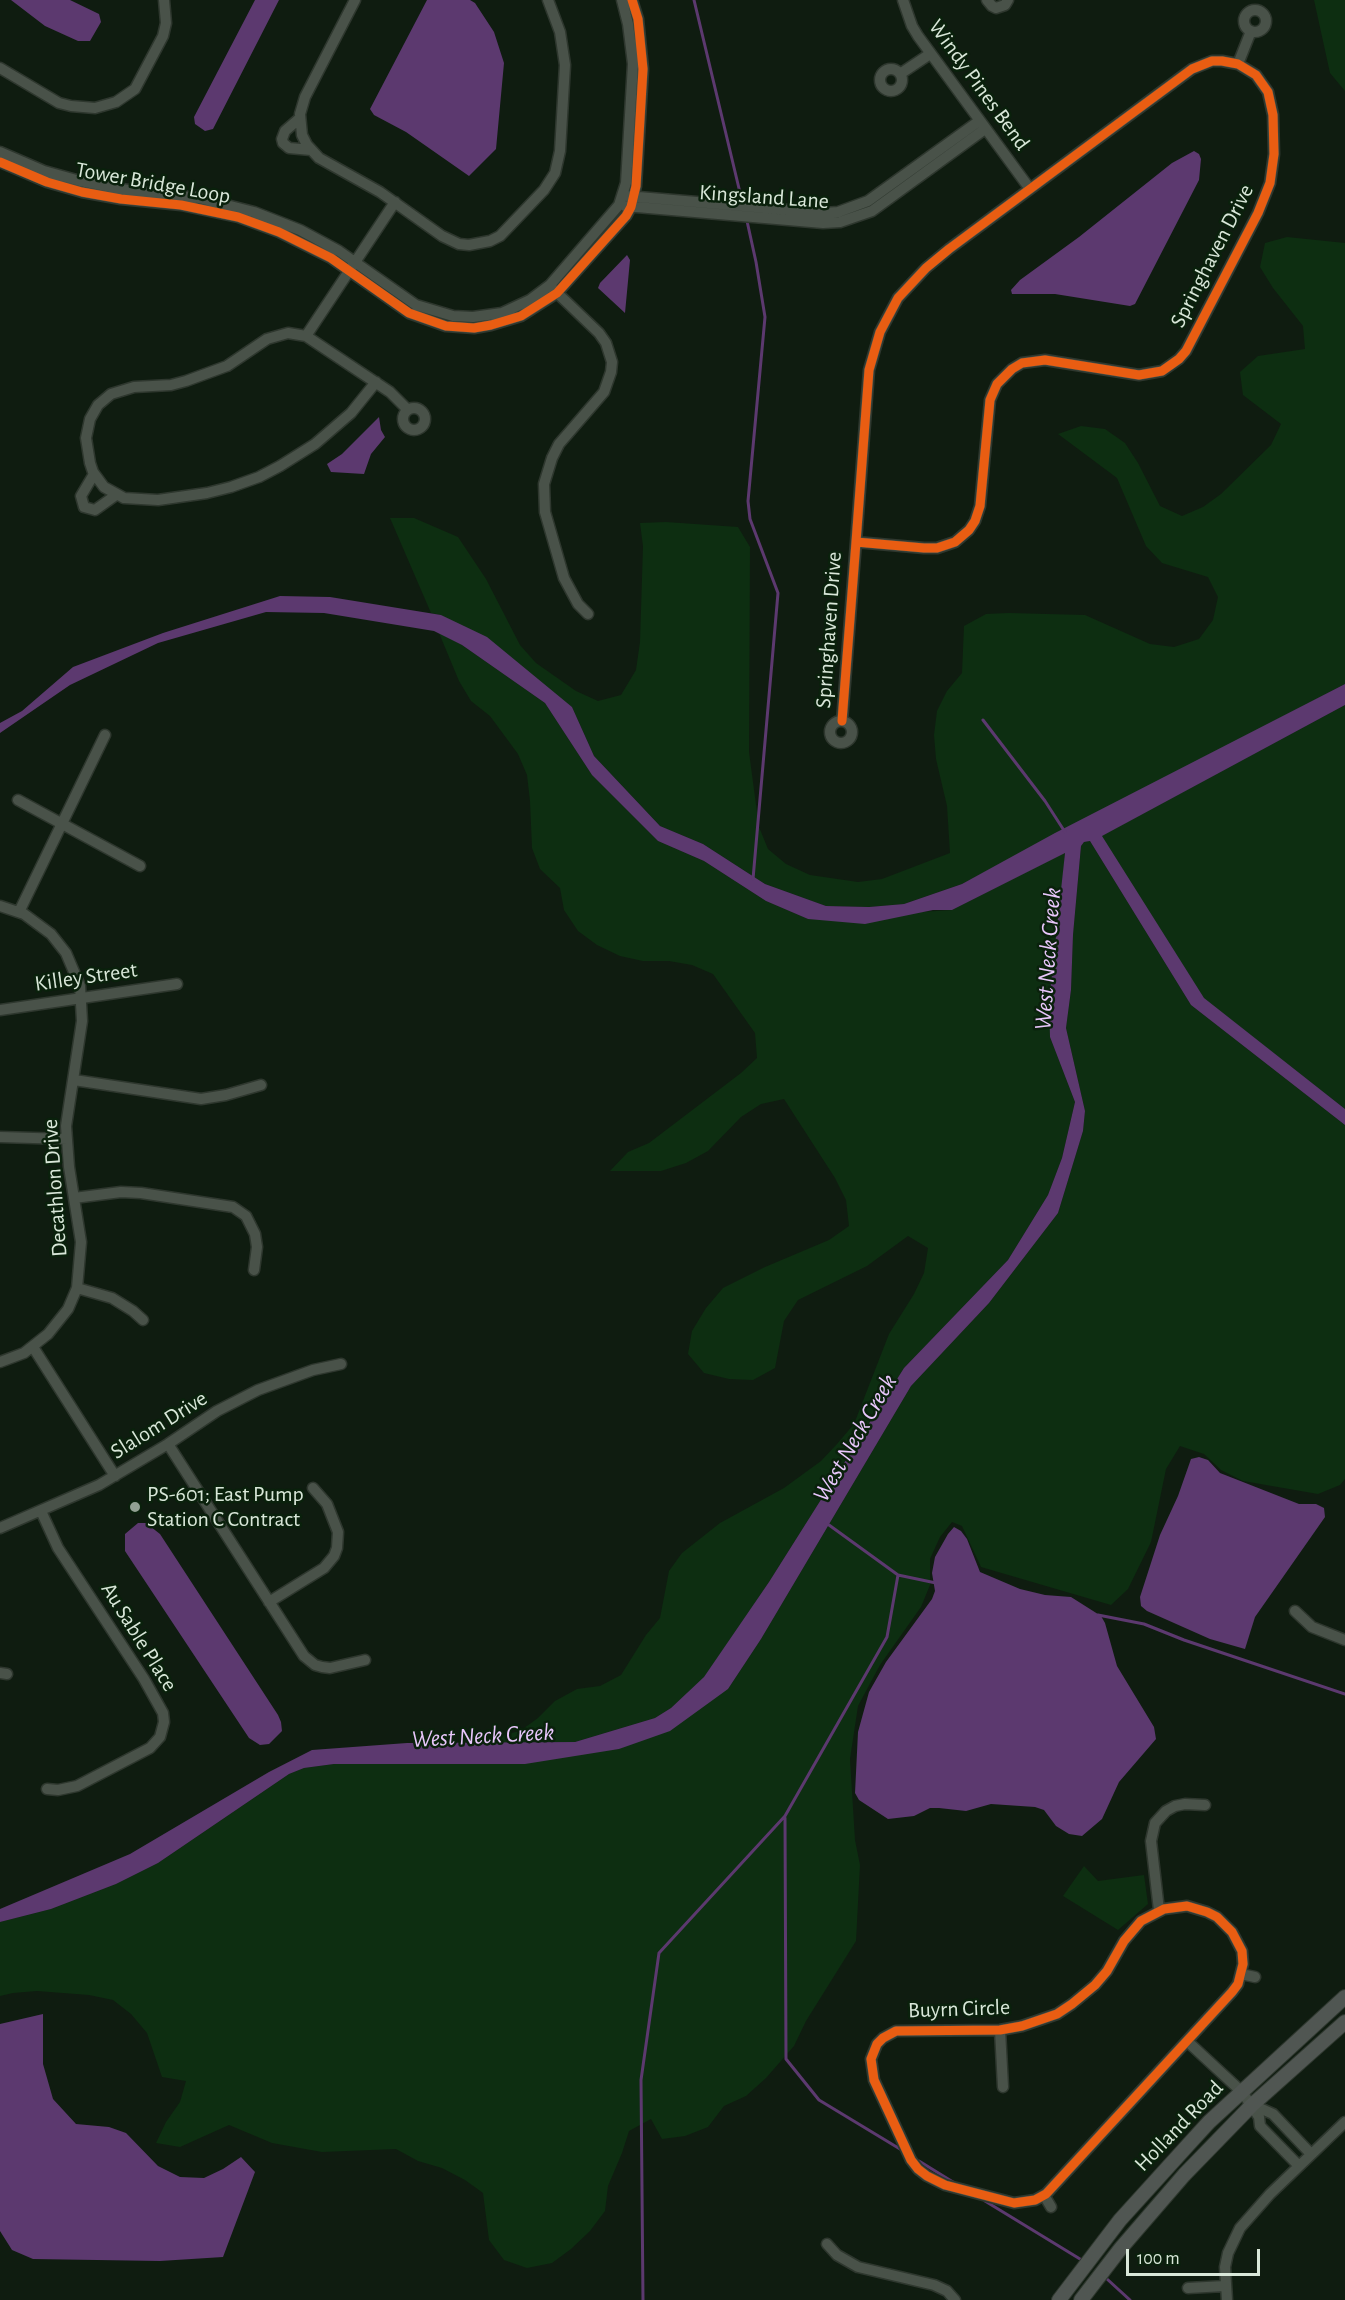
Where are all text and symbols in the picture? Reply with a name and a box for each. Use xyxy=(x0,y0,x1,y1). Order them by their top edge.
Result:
street label: Windy Pines Bend xyxy=(923,14,1035,156)
street label: Tower Bridge Loop xyxy=(74,156,232,210)
street label: Kingsland Lane xyxy=(698,179,830,215)
street label: Springhaven Drive xyxy=(1165,180,1259,332)
street label: Springhaven Drive xyxy=(810,551,848,709)
water label: West Neck Creek xyxy=(1029,887,1067,1031)
street label: Killey Street xyxy=(33,957,139,997)
street label: Decathlon Drive xyxy=(37,1118,73,1258)
water label: West Neck Creek xyxy=(807,1369,903,1507)
street label: Slalom Drive xyxy=(106,1385,212,1465)
place label: PS-601; East Pump Station C Contract xyxy=(147,1481,304,1532)
marker: PS-601; East Pump Station C Contract xyxy=(128,1500,142,1514)
street label: Au Sable Place xyxy=(95,1578,183,1696)
water label: West Neck Creek xyxy=(411,1718,555,1754)
street label: Buyrn Circle xyxy=(908,1994,1010,2024)
street label: Holland Road xyxy=(1129,2075,1229,2177)
scale bar xyxy=(1129,2237,1262,2275)
text: 100 m xyxy=(1137,2250,1180,2268)

